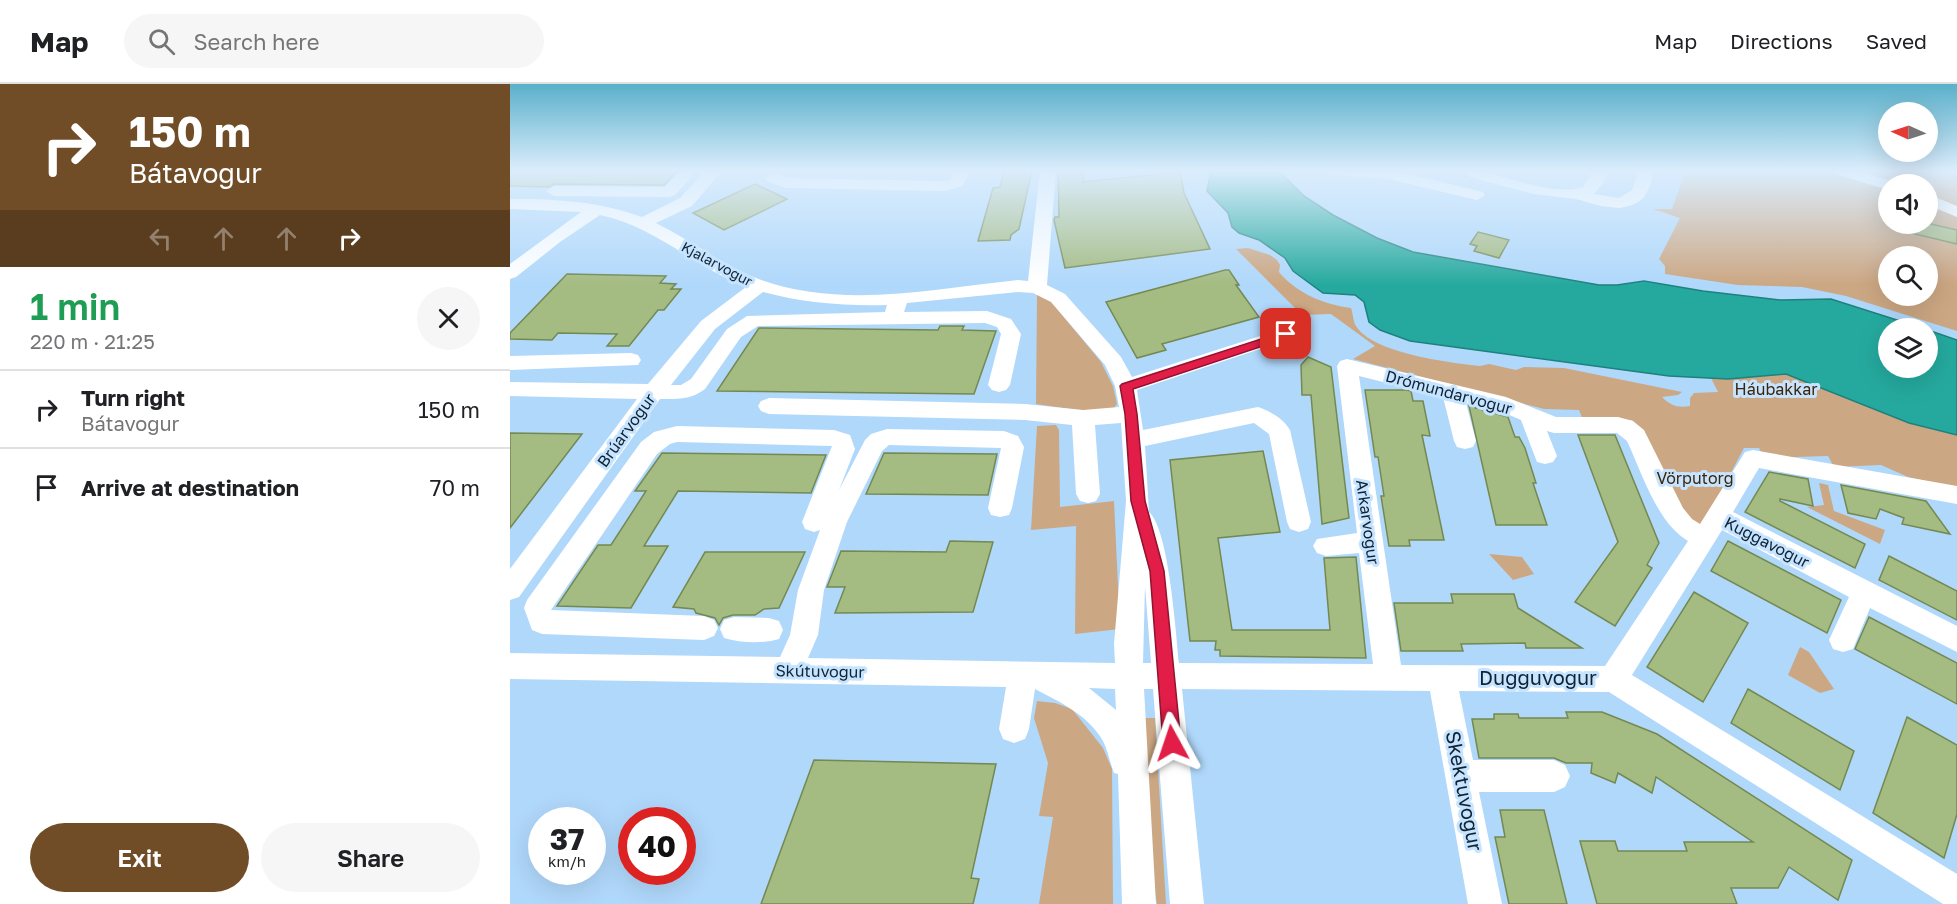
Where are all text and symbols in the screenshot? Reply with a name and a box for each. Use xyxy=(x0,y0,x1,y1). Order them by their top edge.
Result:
search box xyxy=(124,14,544,68)
text: Map xyxy=(30,25,88,58)
icon: search xyxy=(145,25,178,58)
text: Search here xyxy=(193,28,319,55)
text: Map xyxy=(1654,28,1697,54)
text: Directions xyxy=(1730,28,1833,54)
text: Saved xyxy=(1866,28,1927,54)
north arrow xyxy=(1878,102,1938,162)
map controls xyxy=(1878,102,1938,378)
text: 150 m xyxy=(129,106,251,156)
icon: right xyxy=(30,108,108,186)
text: Bátavogur xyxy=(129,157,262,189)
button: sound xyxy=(1878,174,1938,234)
icon: left xyxy=(144,222,177,255)
icon: ahead xyxy=(207,222,240,255)
icon: ahead xyxy=(270,222,303,255)
icon: right xyxy=(333,222,366,255)
street label: Kjalarvogur xyxy=(679,238,756,290)
button: search xyxy=(1878,246,1938,306)
text: 1 min xyxy=(30,285,120,328)
button: close xyxy=(417,287,480,350)
pin xyxy=(1260,308,1311,359)
icon: arrive xyxy=(1269,317,1302,350)
button: layers xyxy=(1878,318,1938,378)
text: 220 m · 21:25 xyxy=(30,329,155,353)
street label: Drómundarvogur xyxy=(1384,365,1514,419)
park label: Háubakkar xyxy=(1735,379,1817,399)
text: Turn right xyxy=(81,384,185,411)
street label: Brúarvogur xyxy=(593,389,659,471)
icon: right xyxy=(30,393,63,426)
text: 150 m xyxy=(418,396,480,423)
text: Bátavogur xyxy=(81,411,179,435)
park label: Vörputorg xyxy=(1656,468,1734,488)
icon: arrive xyxy=(30,471,63,504)
text: Arrive at destination xyxy=(81,474,299,501)
text: 70 m xyxy=(430,474,480,501)
street label: Arkarvogur xyxy=(1352,478,1384,566)
street label: Kuggavogur xyxy=(1721,512,1813,572)
street label: Skútuvogur xyxy=(775,660,865,682)
street label: Dugguvogur xyxy=(1479,665,1597,689)
position arrow xyxy=(1140,711,1204,775)
street label: Skektuvogur xyxy=(1442,729,1488,853)
speed limit sign: 40 xyxy=(618,807,696,885)
text: 37 xyxy=(550,821,584,857)
button: Exit xyxy=(30,823,249,892)
button: Share xyxy=(261,823,480,892)
text: km/h xyxy=(548,852,586,870)

